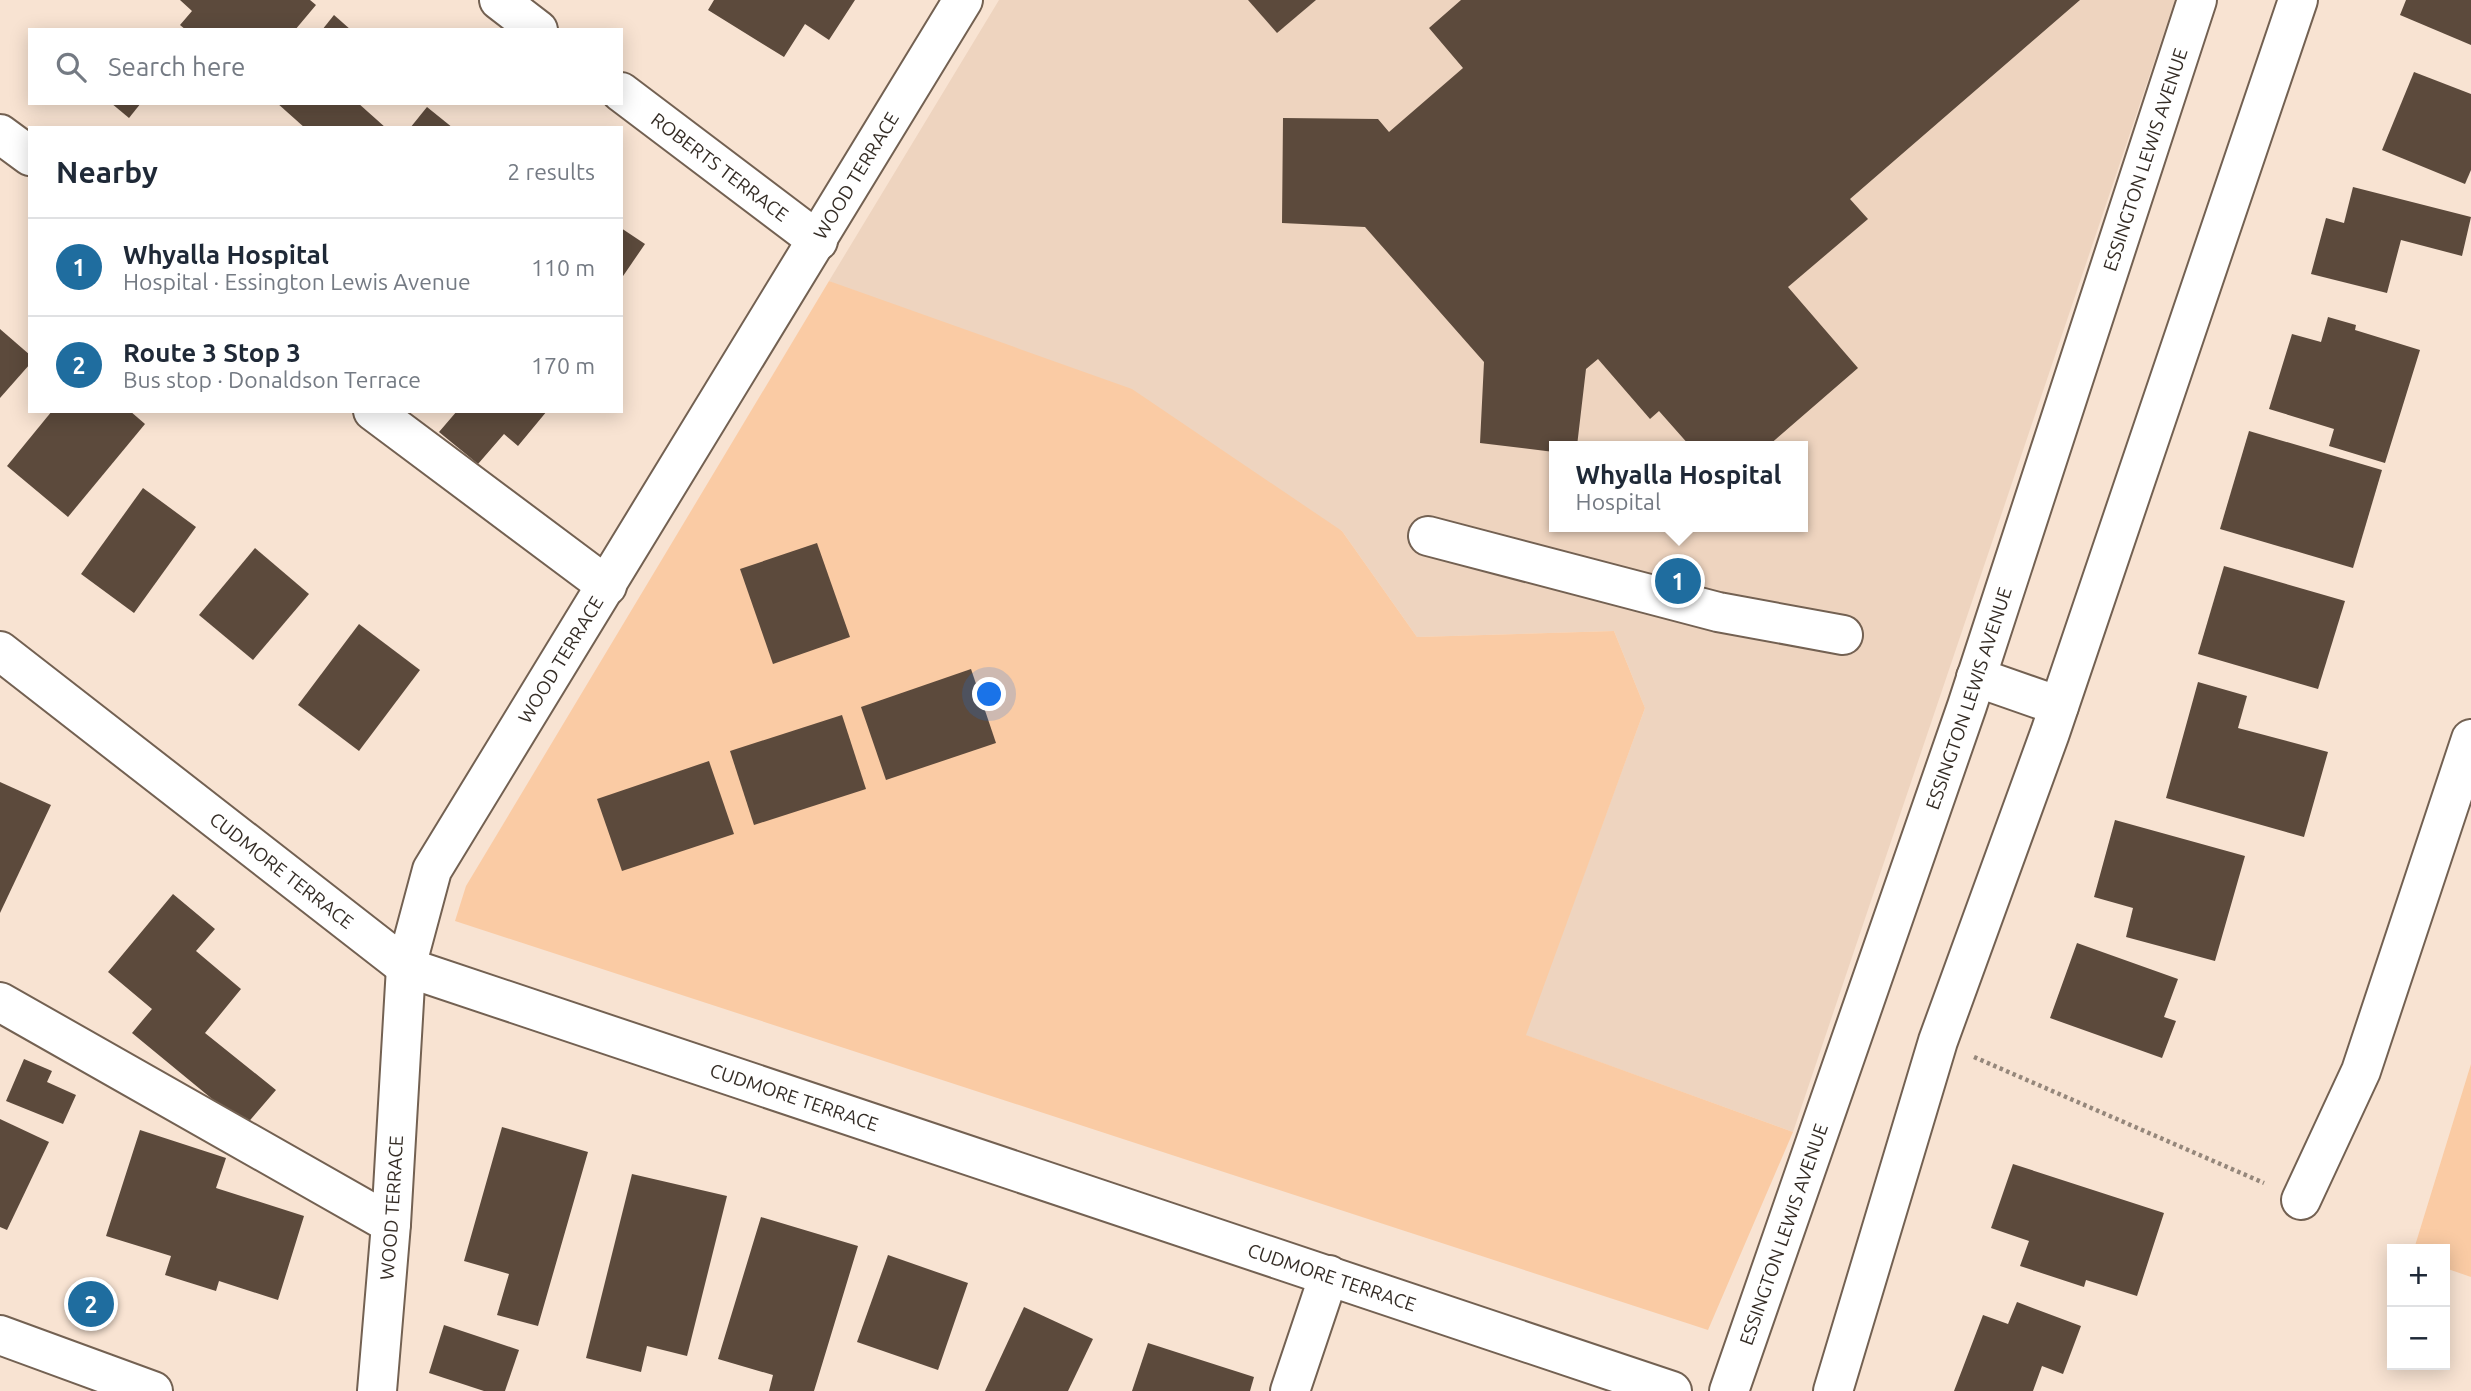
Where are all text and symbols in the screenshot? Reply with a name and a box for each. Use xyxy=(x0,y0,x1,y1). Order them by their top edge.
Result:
search box xyxy=(28,28,623,105)
street label: ESSINGTON LEWIS AVENUE xyxy=(2099,45,2192,274)
icon: search xyxy=(52,48,90,86)
text: Search here xyxy=(108,52,245,81)
street label: ROBERTS TERRACE xyxy=(647,108,793,226)
street label: WOOD TERRACE xyxy=(809,108,903,243)
text: Nearby xyxy=(56,155,158,189)
text: 2 results xyxy=(507,159,595,184)
text: Whyalla Hospital xyxy=(123,240,329,269)
text: 1 xyxy=(73,255,85,280)
text: 110 m xyxy=(531,255,595,280)
text: Hospital · Essington Lewis Avenue xyxy=(123,269,471,294)
text: Route 3 Stop 3 xyxy=(123,338,301,367)
text: 2 xyxy=(73,353,85,378)
text: 170 m xyxy=(531,353,595,378)
text: Bus stop · Donaldson Terrace xyxy=(123,367,421,392)
popup xyxy=(1549,441,1808,532)
text: Whyalla Hospital xyxy=(1576,460,1781,489)
text: Hospital xyxy=(1576,489,1661,514)
pin: 1 xyxy=(1655,555,1701,607)
street label: ESSINGTON LEWIS AVENUE xyxy=(1921,584,2016,812)
street label: WOOD TERRACE xyxy=(513,592,608,727)
your location xyxy=(972,677,1006,711)
street label: CUDMORE TERRACE xyxy=(205,807,358,933)
street label: CUDMORE TERRACE xyxy=(707,1059,881,1135)
street label: ESSINGTON LEWIS AVENUE xyxy=(1735,1121,1832,1348)
street label: WOOD TERRACE xyxy=(375,1135,407,1281)
street label: CUDMORE TERRACE xyxy=(1245,1239,1419,1316)
map controls xyxy=(2387,1244,2450,1370)
button: + xyxy=(2387,1244,2450,1307)
pin: 2 xyxy=(68,1278,114,1330)
button: − xyxy=(2387,1307,2450,1370)

